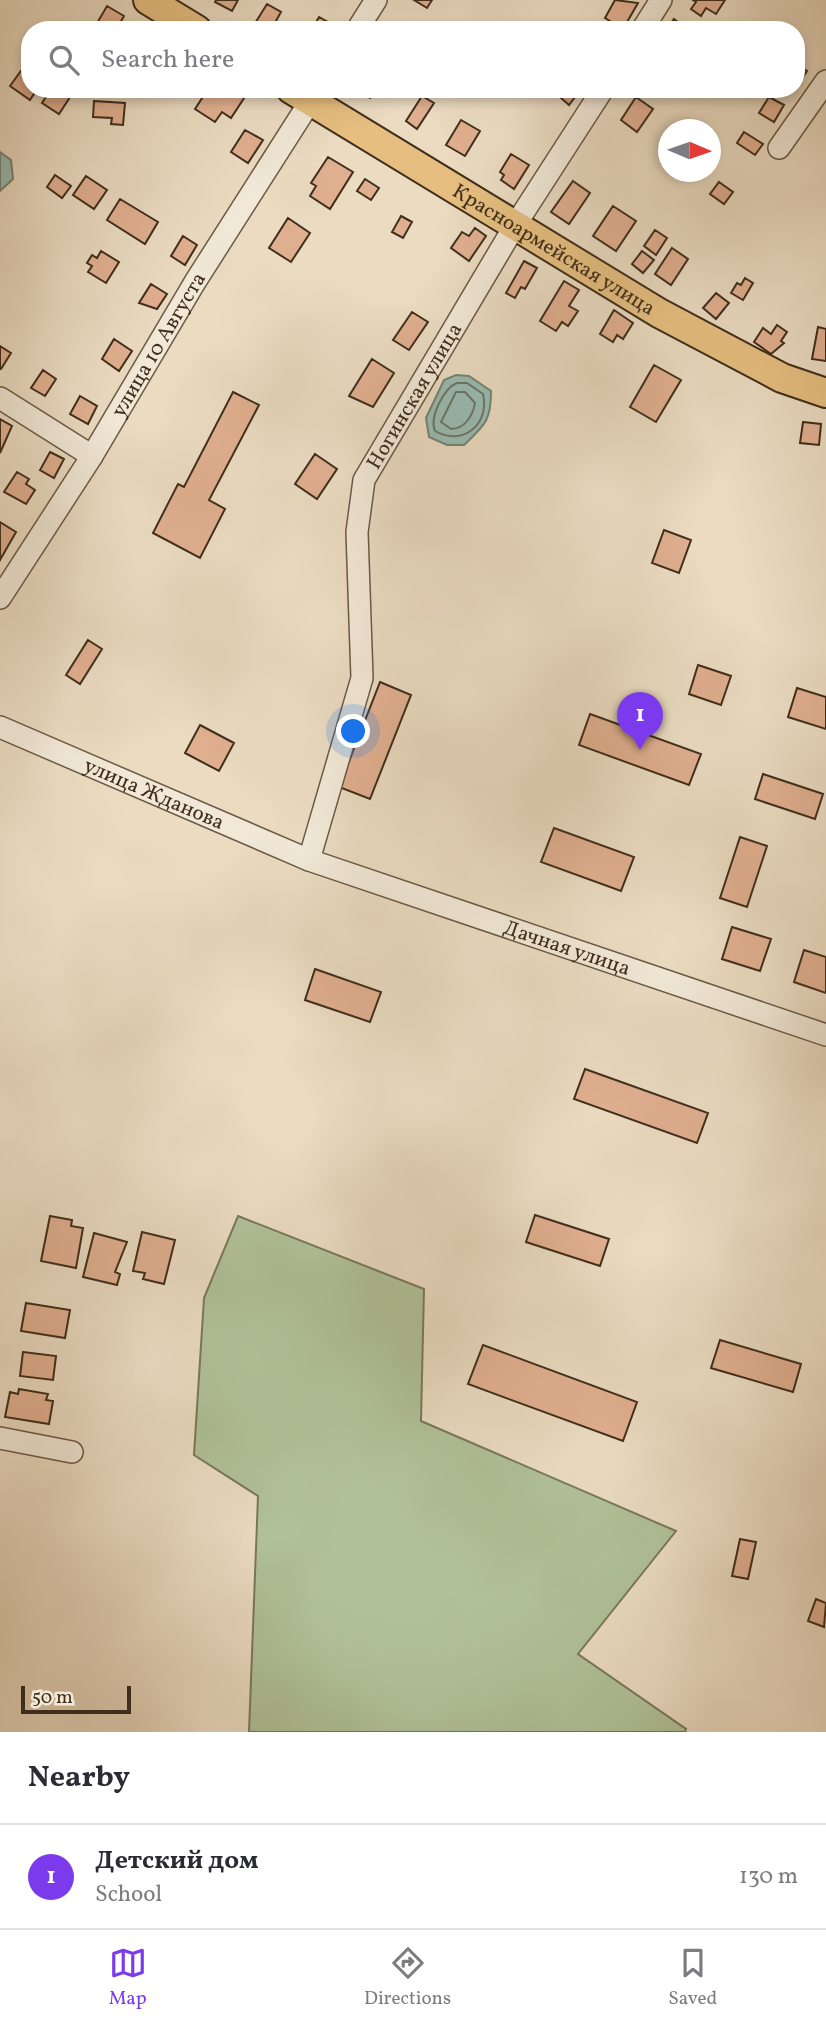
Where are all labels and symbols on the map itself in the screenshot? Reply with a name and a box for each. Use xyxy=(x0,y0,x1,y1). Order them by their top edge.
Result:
north arrow xyxy=(658,119,721,182)
street label: Красноармейская улица xyxy=(446,177,660,323)
street label: улица 10 Августа xyxy=(105,267,214,423)
street label: Ногинская улица xyxy=(360,318,470,475)
pin: 1 xyxy=(617,692,663,750)
your location xyxy=(336,714,370,748)
street label: улица Жданова xyxy=(79,752,229,838)
street label: Дачная улица xyxy=(499,914,634,984)
scale bar xyxy=(21,1683,131,1715)

